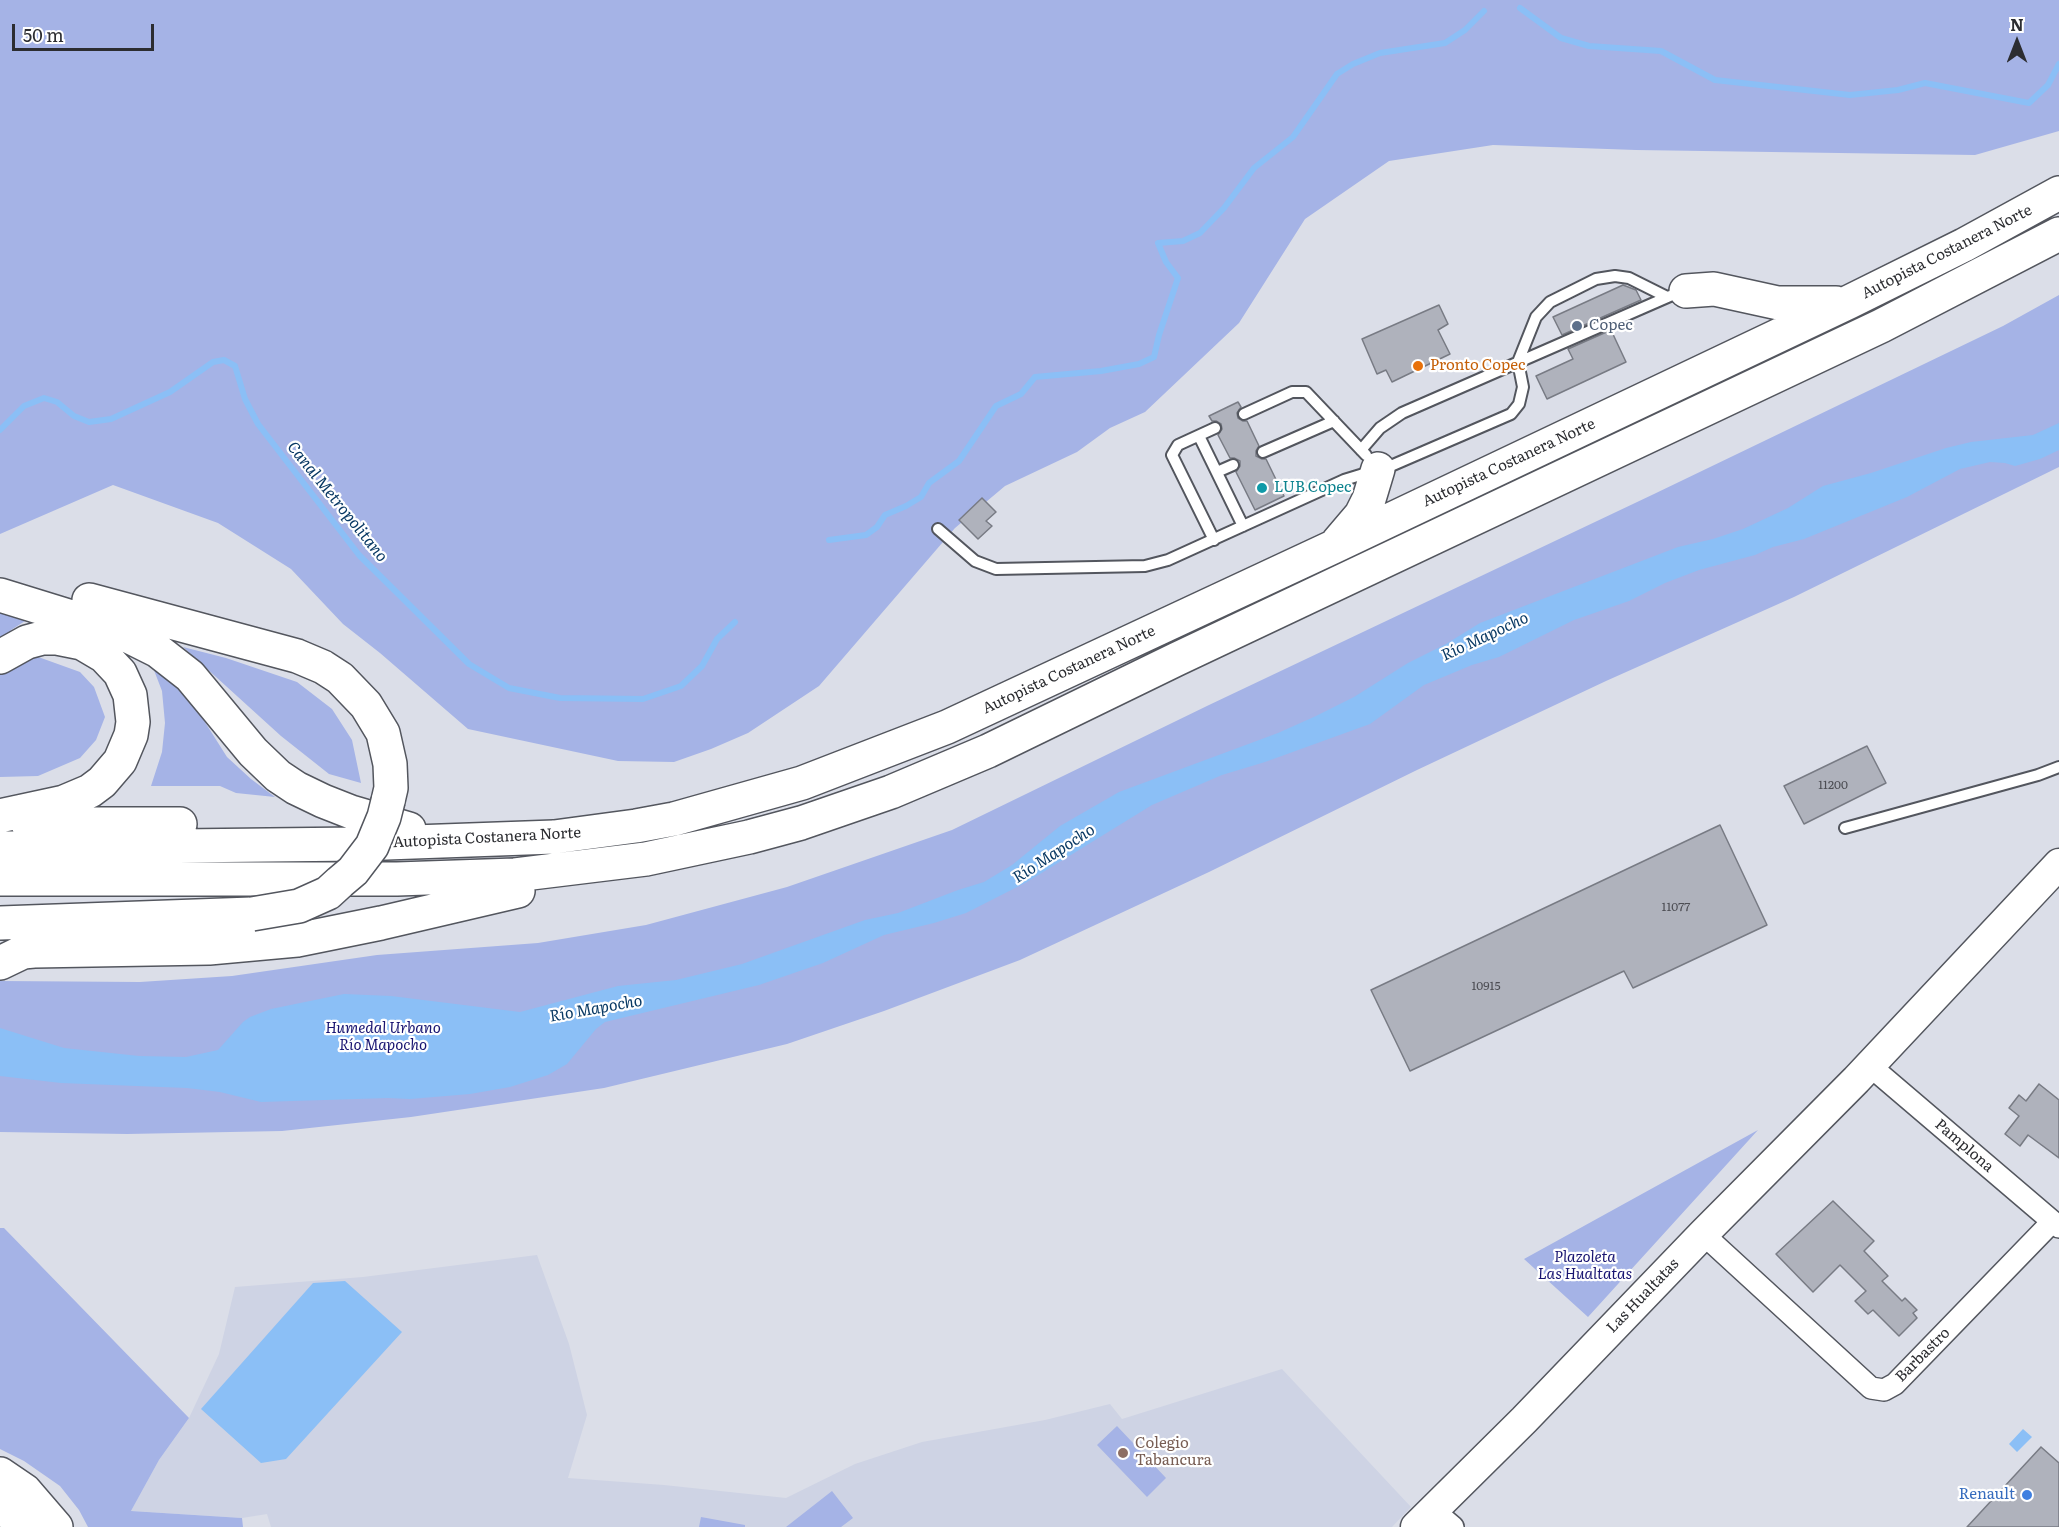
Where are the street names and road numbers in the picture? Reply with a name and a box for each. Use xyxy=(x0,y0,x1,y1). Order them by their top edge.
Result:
street label: Autopista Costanera Norte xyxy=(1859,201,2035,303)
street label: Autopista Costanera Norte xyxy=(1420,415,1598,511)
street label: Autopista Costanera Norte xyxy=(980,622,1158,718)
street label: Autopista Costanera Norte xyxy=(392,824,582,852)
street label: Pamplona xyxy=(1931,1116,1997,1176)
street label: Las Hualtatas xyxy=(1603,1255,1683,1337)
street label: Barbastro xyxy=(1892,1324,1954,1386)

